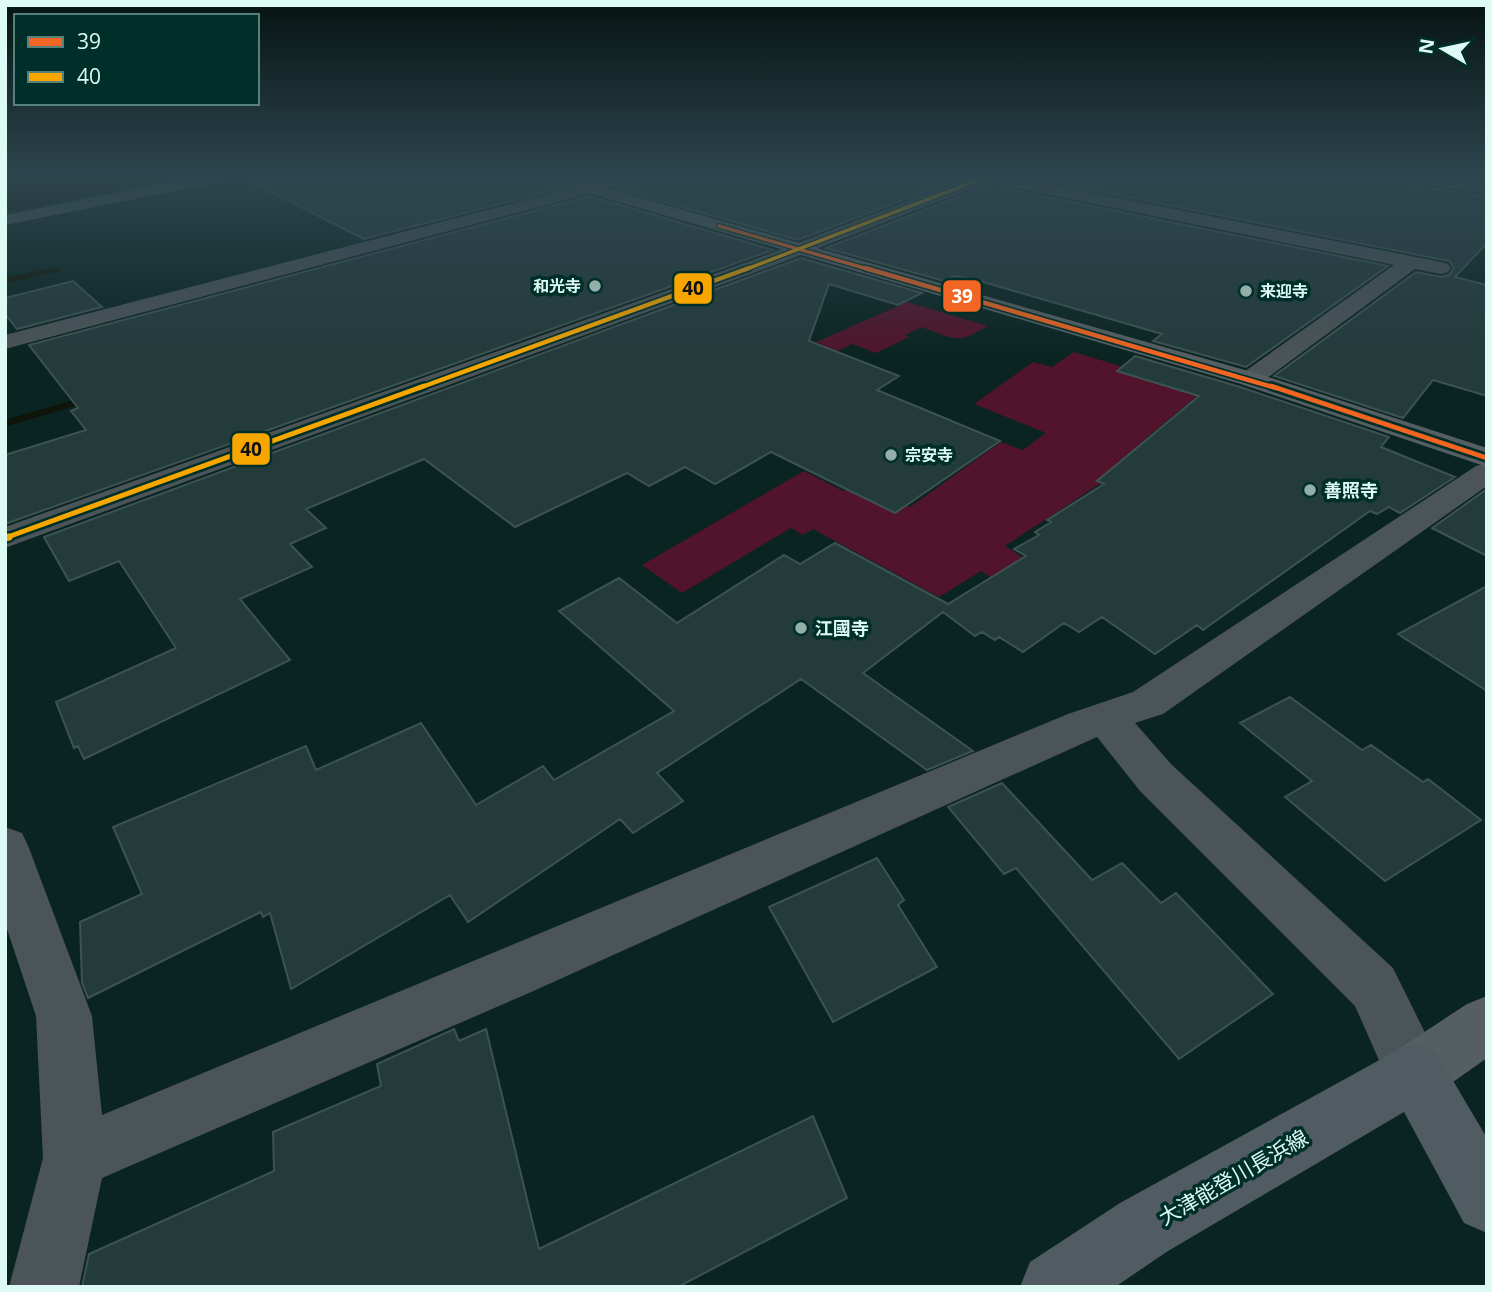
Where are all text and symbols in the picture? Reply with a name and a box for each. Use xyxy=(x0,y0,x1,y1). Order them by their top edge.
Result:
legend xyxy=(14,14,259,105)
north arrow xyxy=(1408,14,1478,84)
text: 39 xyxy=(77,27,101,55)
text: N xyxy=(1412,37,1440,56)
text: 40 xyxy=(77,62,101,90)
line badge: 40 xyxy=(673,272,713,305)
place label: 和光寺 xyxy=(533,275,581,297)
text: 40 xyxy=(682,275,704,301)
marker: 和光寺 xyxy=(587,278,603,294)
line badge: 39 xyxy=(942,279,982,313)
place label: 来迎寺 xyxy=(1260,280,1308,302)
text: 39 xyxy=(951,283,973,309)
marker: 来迎寺 xyxy=(1238,283,1254,299)
line badge: 40 xyxy=(231,432,271,466)
text: 40 xyxy=(240,436,262,462)
place label: 宗安寺 xyxy=(905,444,953,466)
marker: 宗安寺 xyxy=(883,447,899,463)
place label: 善照寺 xyxy=(1324,478,1378,502)
marker: 善照寺 xyxy=(1302,482,1318,498)
place label: 江國寺 xyxy=(815,616,869,640)
marker: 江國寺 xyxy=(793,620,809,636)
street label: 大津能登川長浜線 xyxy=(1153,1123,1313,1231)

